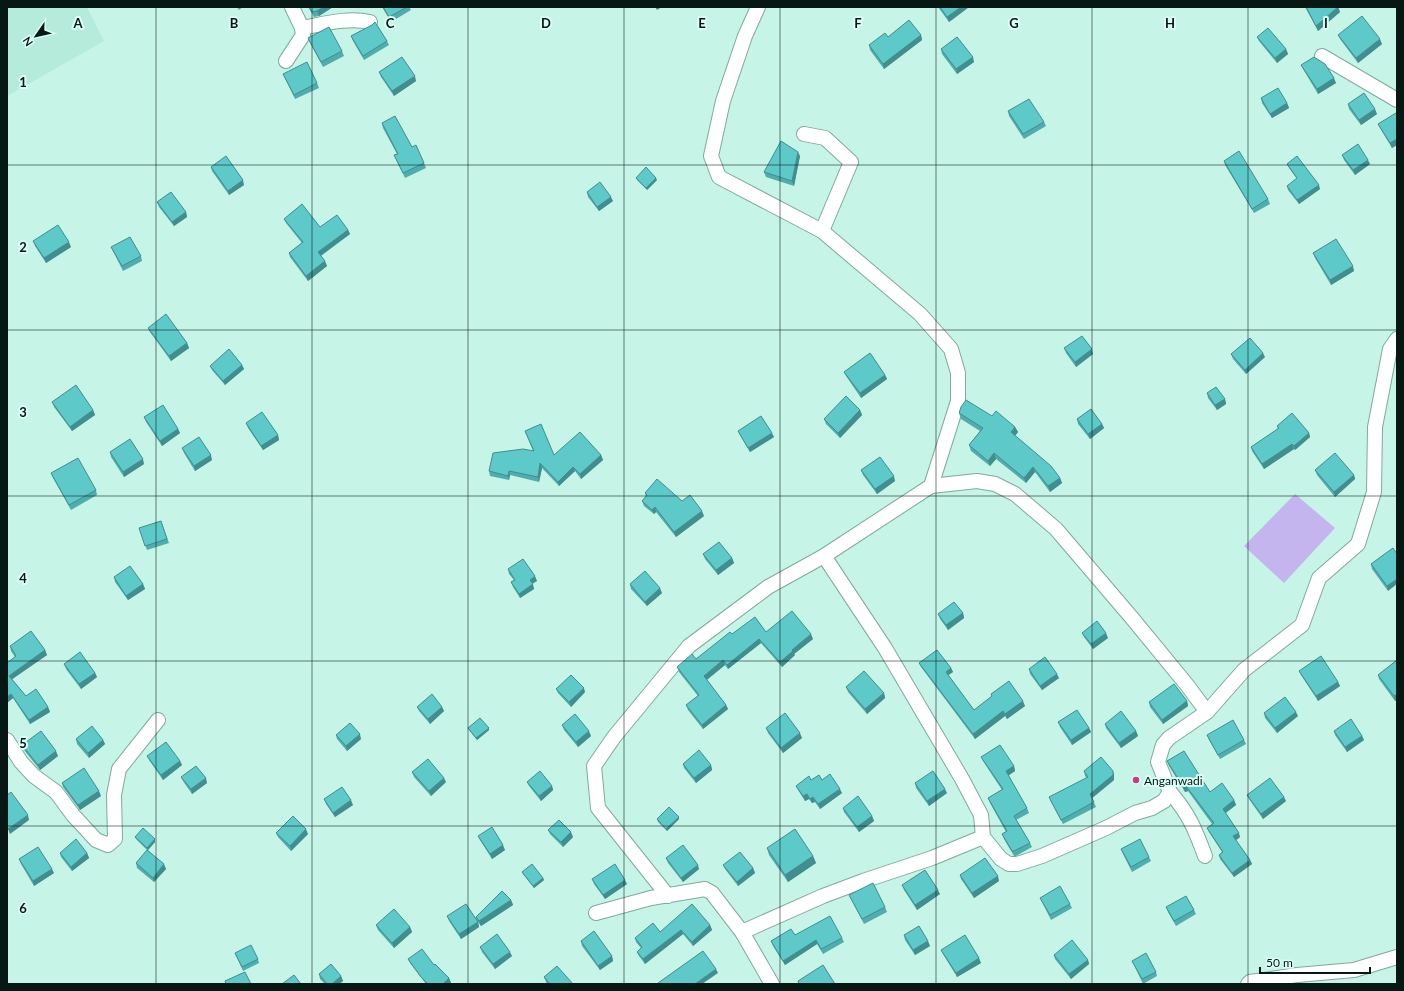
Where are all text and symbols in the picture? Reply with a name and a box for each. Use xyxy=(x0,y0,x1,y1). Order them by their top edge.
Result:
text: A xyxy=(72,15,83,31)
text: B xyxy=(230,15,239,31)
text: C xyxy=(386,15,395,31)
text: D xyxy=(541,15,551,31)
text: E xyxy=(698,15,706,31)
text: F xyxy=(854,15,862,31)
text: G xyxy=(1009,15,1019,31)
text: H xyxy=(1165,15,1175,31)
text: I xyxy=(1324,15,1328,31)
north arrow xyxy=(16,16,56,56)
text: N xyxy=(20,35,35,49)
text: 1 xyxy=(19,74,27,90)
text: 2 xyxy=(19,239,27,255)
text: 3 xyxy=(19,404,27,420)
text: 4 xyxy=(19,570,27,586)
text: 5 xyxy=(19,735,27,751)
place label: Anganwadi xyxy=(1144,773,1203,788)
marker: Anganwadi xyxy=(1131,775,1141,785)
text: 6 xyxy=(19,900,27,916)
scale bar xyxy=(1260,949,1370,975)
text: 50 m xyxy=(1266,955,1293,970)

